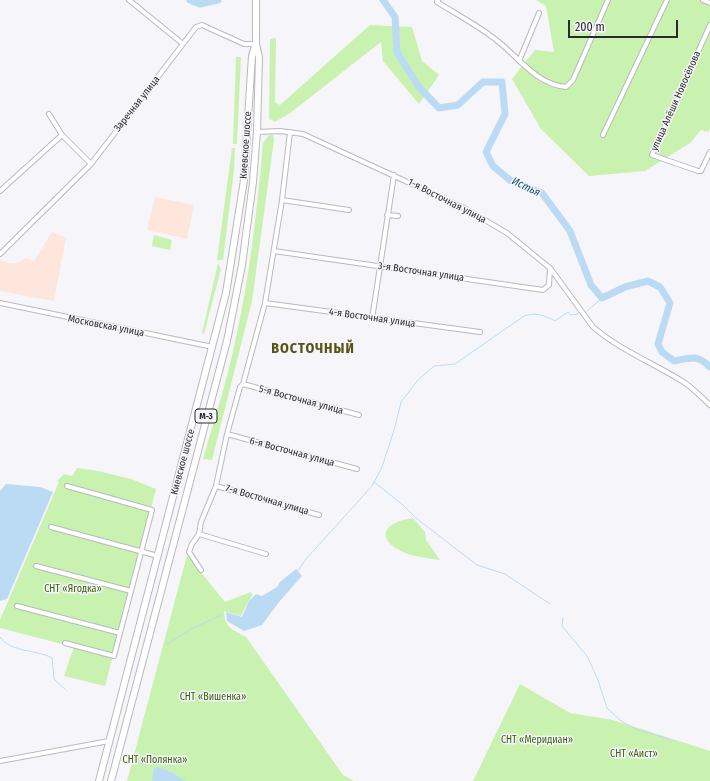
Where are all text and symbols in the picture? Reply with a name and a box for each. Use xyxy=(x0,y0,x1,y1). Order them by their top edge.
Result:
scale bar xyxy=(570,12,680,38)
text: 200 m xyxy=(575,20,605,34)
street label: улица Алёши Новосёлова xyxy=(648,49,704,153)
street label: Заречная улица xyxy=(112,74,162,134)
street label: Киевское шоссе xyxy=(238,111,254,179)
water label: Истья xyxy=(510,174,542,200)
street label: 1-я Восточная улица xyxy=(406,176,488,226)
street label: 3-я Восточная улица xyxy=(377,260,465,284)
street label: 4-я Восточная улица xyxy=(328,306,416,330)
street label: Московская улица xyxy=(67,313,145,339)
district label: ВОСТОЧНЫЙ xyxy=(271,341,355,357)
street label: 5-я Восточная улица xyxy=(257,383,345,417)
road number: М-3 xyxy=(195,409,217,423)
street label: Киевское шоссе xyxy=(168,428,198,496)
street label: 6-я Восточная улица xyxy=(248,435,336,469)
street label: 7-я Восточная улица xyxy=(224,482,310,518)
park label: СНТ «Ягодка» xyxy=(44,583,102,595)
park label: СНТ «Вишенка» xyxy=(180,691,246,703)
park label: СНТ «Меридиан» xyxy=(501,734,573,746)
park label: СНТ «Аист» xyxy=(610,748,658,760)
park label: СНТ «Полянка» xyxy=(123,754,187,766)

